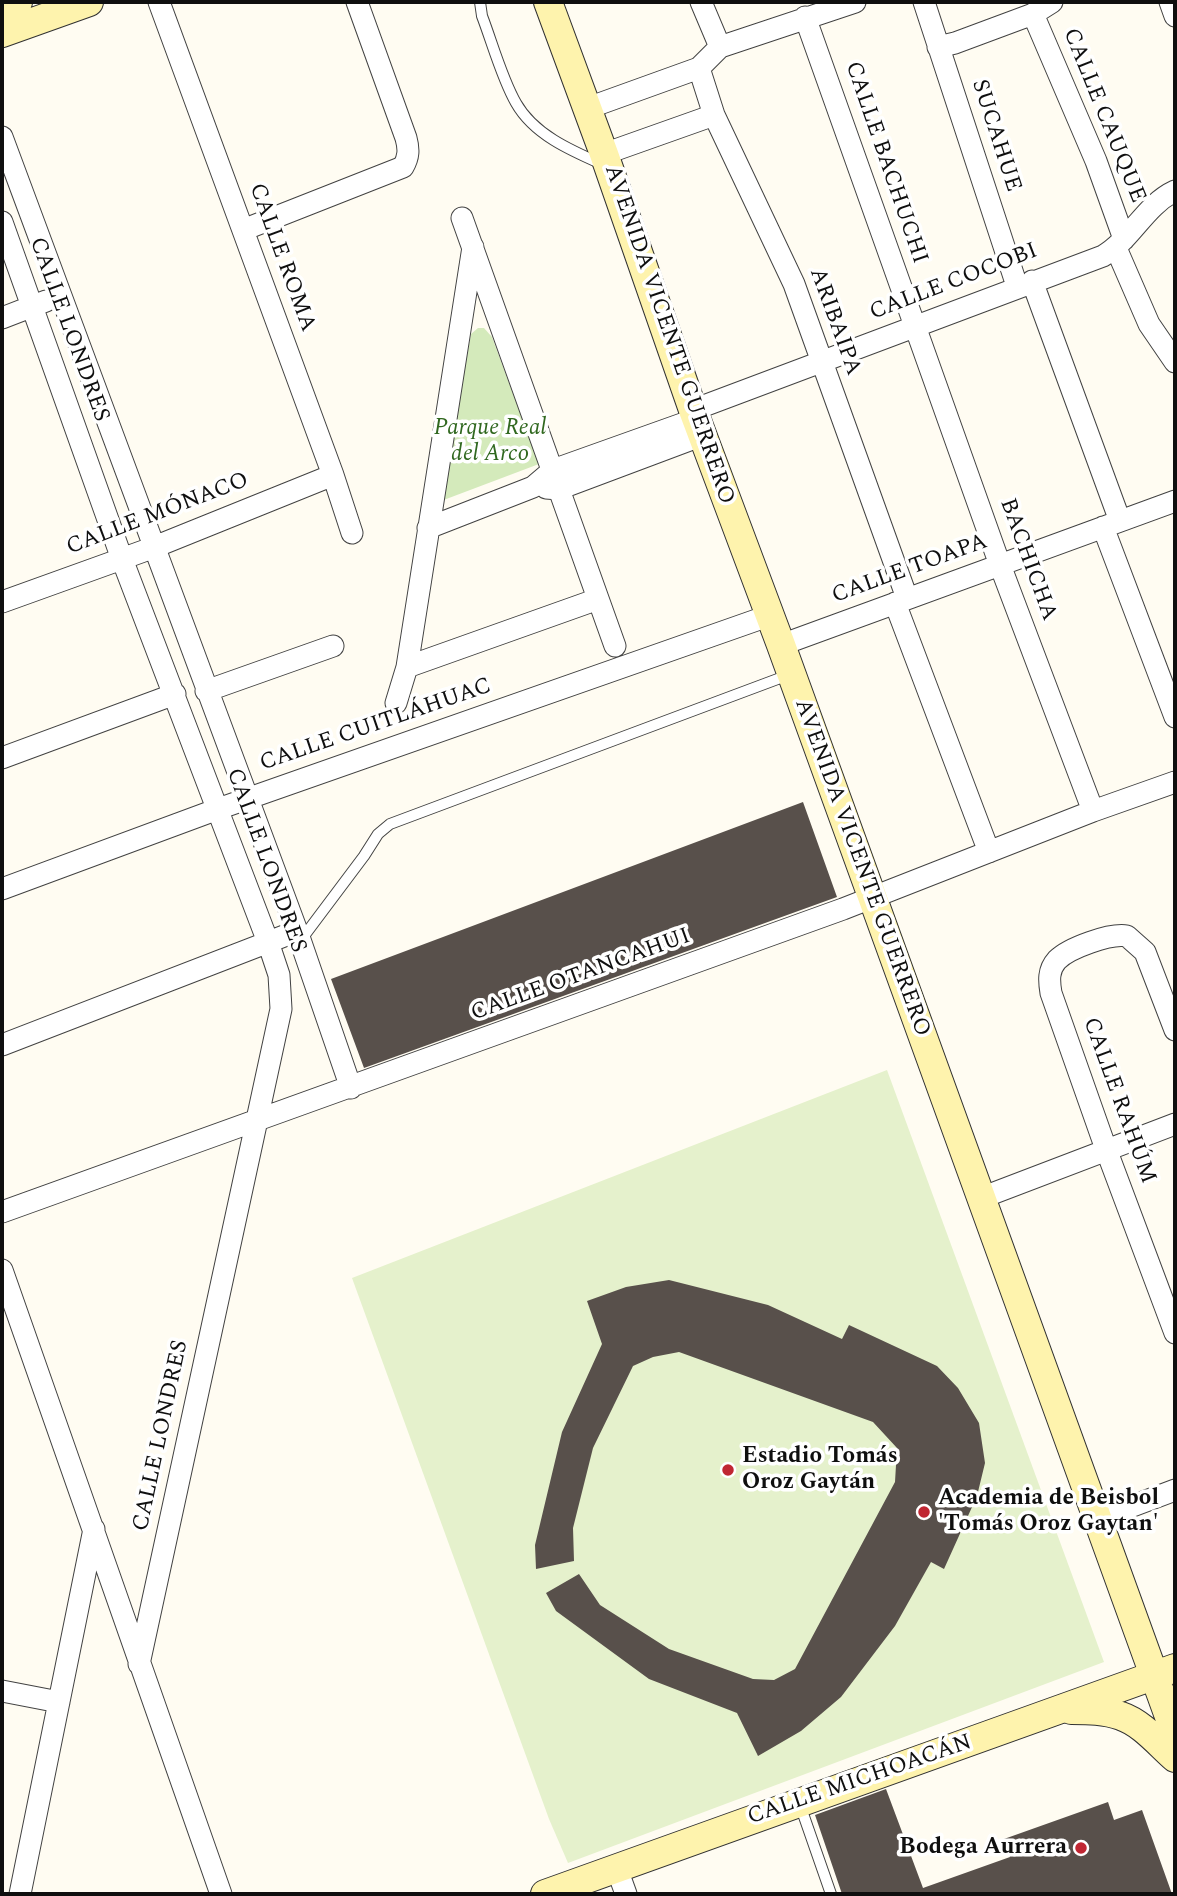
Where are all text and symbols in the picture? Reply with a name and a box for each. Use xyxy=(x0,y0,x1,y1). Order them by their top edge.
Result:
street label: CALLE CAUQUE xyxy=(1055,25,1151,207)
street label: CALLE BACHUCHI xyxy=(837,58,933,268)
street label: SUCAHUE xyxy=(964,76,1026,196)
street label: AVENIDA VICENTE GUERRERO xyxy=(597,162,739,508)
street label: CALLE ROMA xyxy=(241,180,321,336)
street label: CALLE LONDRES xyxy=(22,234,114,426)
street label: CALLE COCOBI xyxy=(866,238,1042,328)
street label: ARIBAIPA xyxy=(802,264,866,380)
park label: Parque Real del Arco xyxy=(434,415,546,469)
street label: CALLE MÓNACO xyxy=(63,468,253,562)
street label: BACHICHA xyxy=(992,495,1062,625)
street label: CALLE TOAPA xyxy=(828,529,992,611)
street label: CALLE CUITLÁHUAC xyxy=(257,673,495,779)
street label: AVENIDA VICENTE GUERRERO xyxy=(787,695,935,1041)
street label: CALLE LONDRES xyxy=(219,765,311,957)
street label: CALLE OTANCAHUI xyxy=(467,923,695,1029)
street label: CALLE RAHÚM xyxy=(1075,1014,1161,1188)
street label: CALLE LONDRES xyxy=(128,1338,196,1534)
place label: Estadio Tomás Oroz Gaytán xyxy=(742,1443,898,1497)
marker: Estadio Tomás Oroz Gaytán xyxy=(720,1462,736,1478)
place label: Academia de Beisbol 'Tomás Oroz Gaytan' xyxy=(938,1485,1159,1539)
marker: Academia de Beisbol 'Tomás Oroz Gaytan' xyxy=(916,1504,932,1520)
street label: CALLE MICHOACÁN xyxy=(744,1730,976,1832)
place label: Bodega Aurrera xyxy=(899,1834,1067,1862)
marker: Bodega Aurrera xyxy=(1073,1840,1089,1856)

